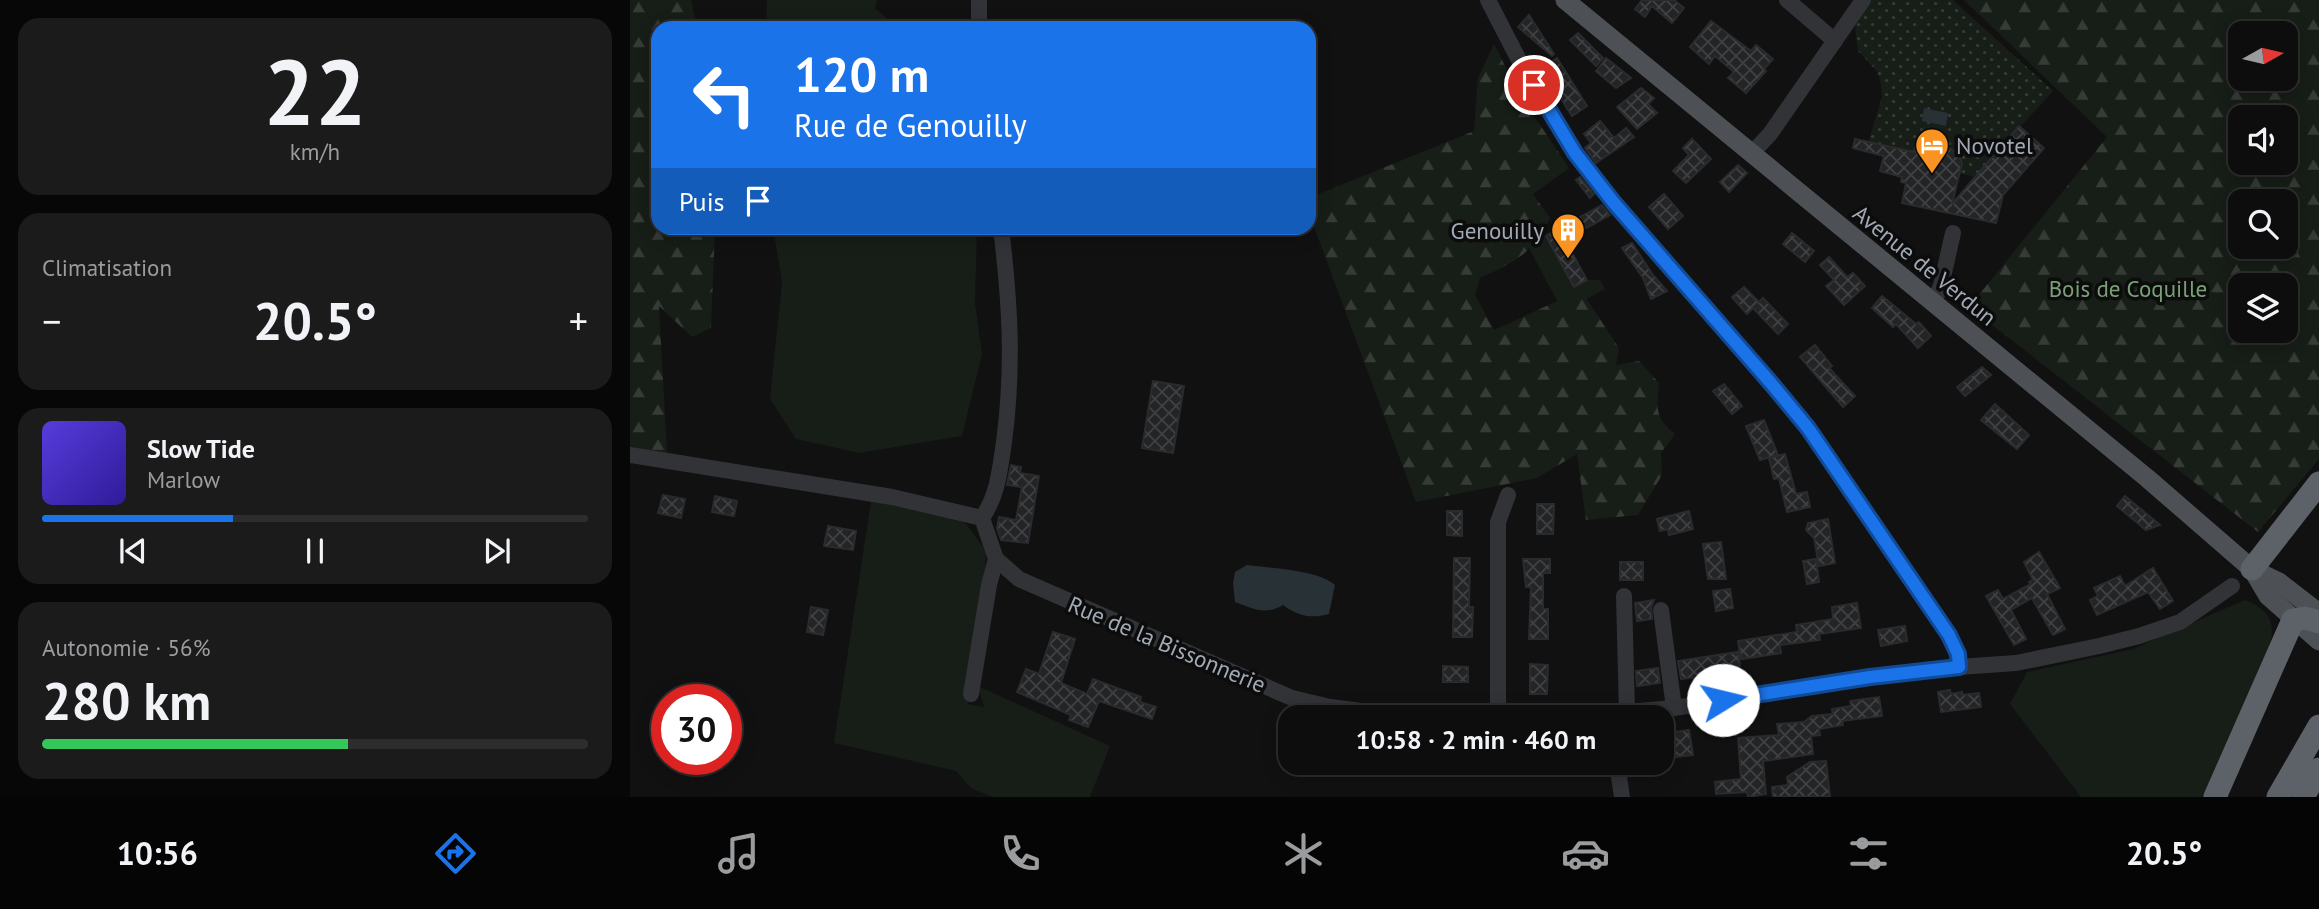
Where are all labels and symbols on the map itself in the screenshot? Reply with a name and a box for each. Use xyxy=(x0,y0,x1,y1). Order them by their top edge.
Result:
north arrow xyxy=(2228,21,2298,91)
pin xyxy=(1504,55,1564,115)
hotel icon: Novotel xyxy=(1913,126,1951,175)
place label: Novotel xyxy=(1956,131,2033,160)
street label: Avenue de Verdun xyxy=(1847,198,2003,332)
building icon: Genouilly xyxy=(1549,211,1587,260)
place label: Genouilly xyxy=(1451,216,1544,245)
park label: Bois de Coquille xyxy=(2049,274,2207,303)
street label: Rue de la Bissonnerie xyxy=(1064,589,1270,699)
position arrow xyxy=(1686,663,1760,737)
speed limit sign: 30 xyxy=(651,684,742,775)

